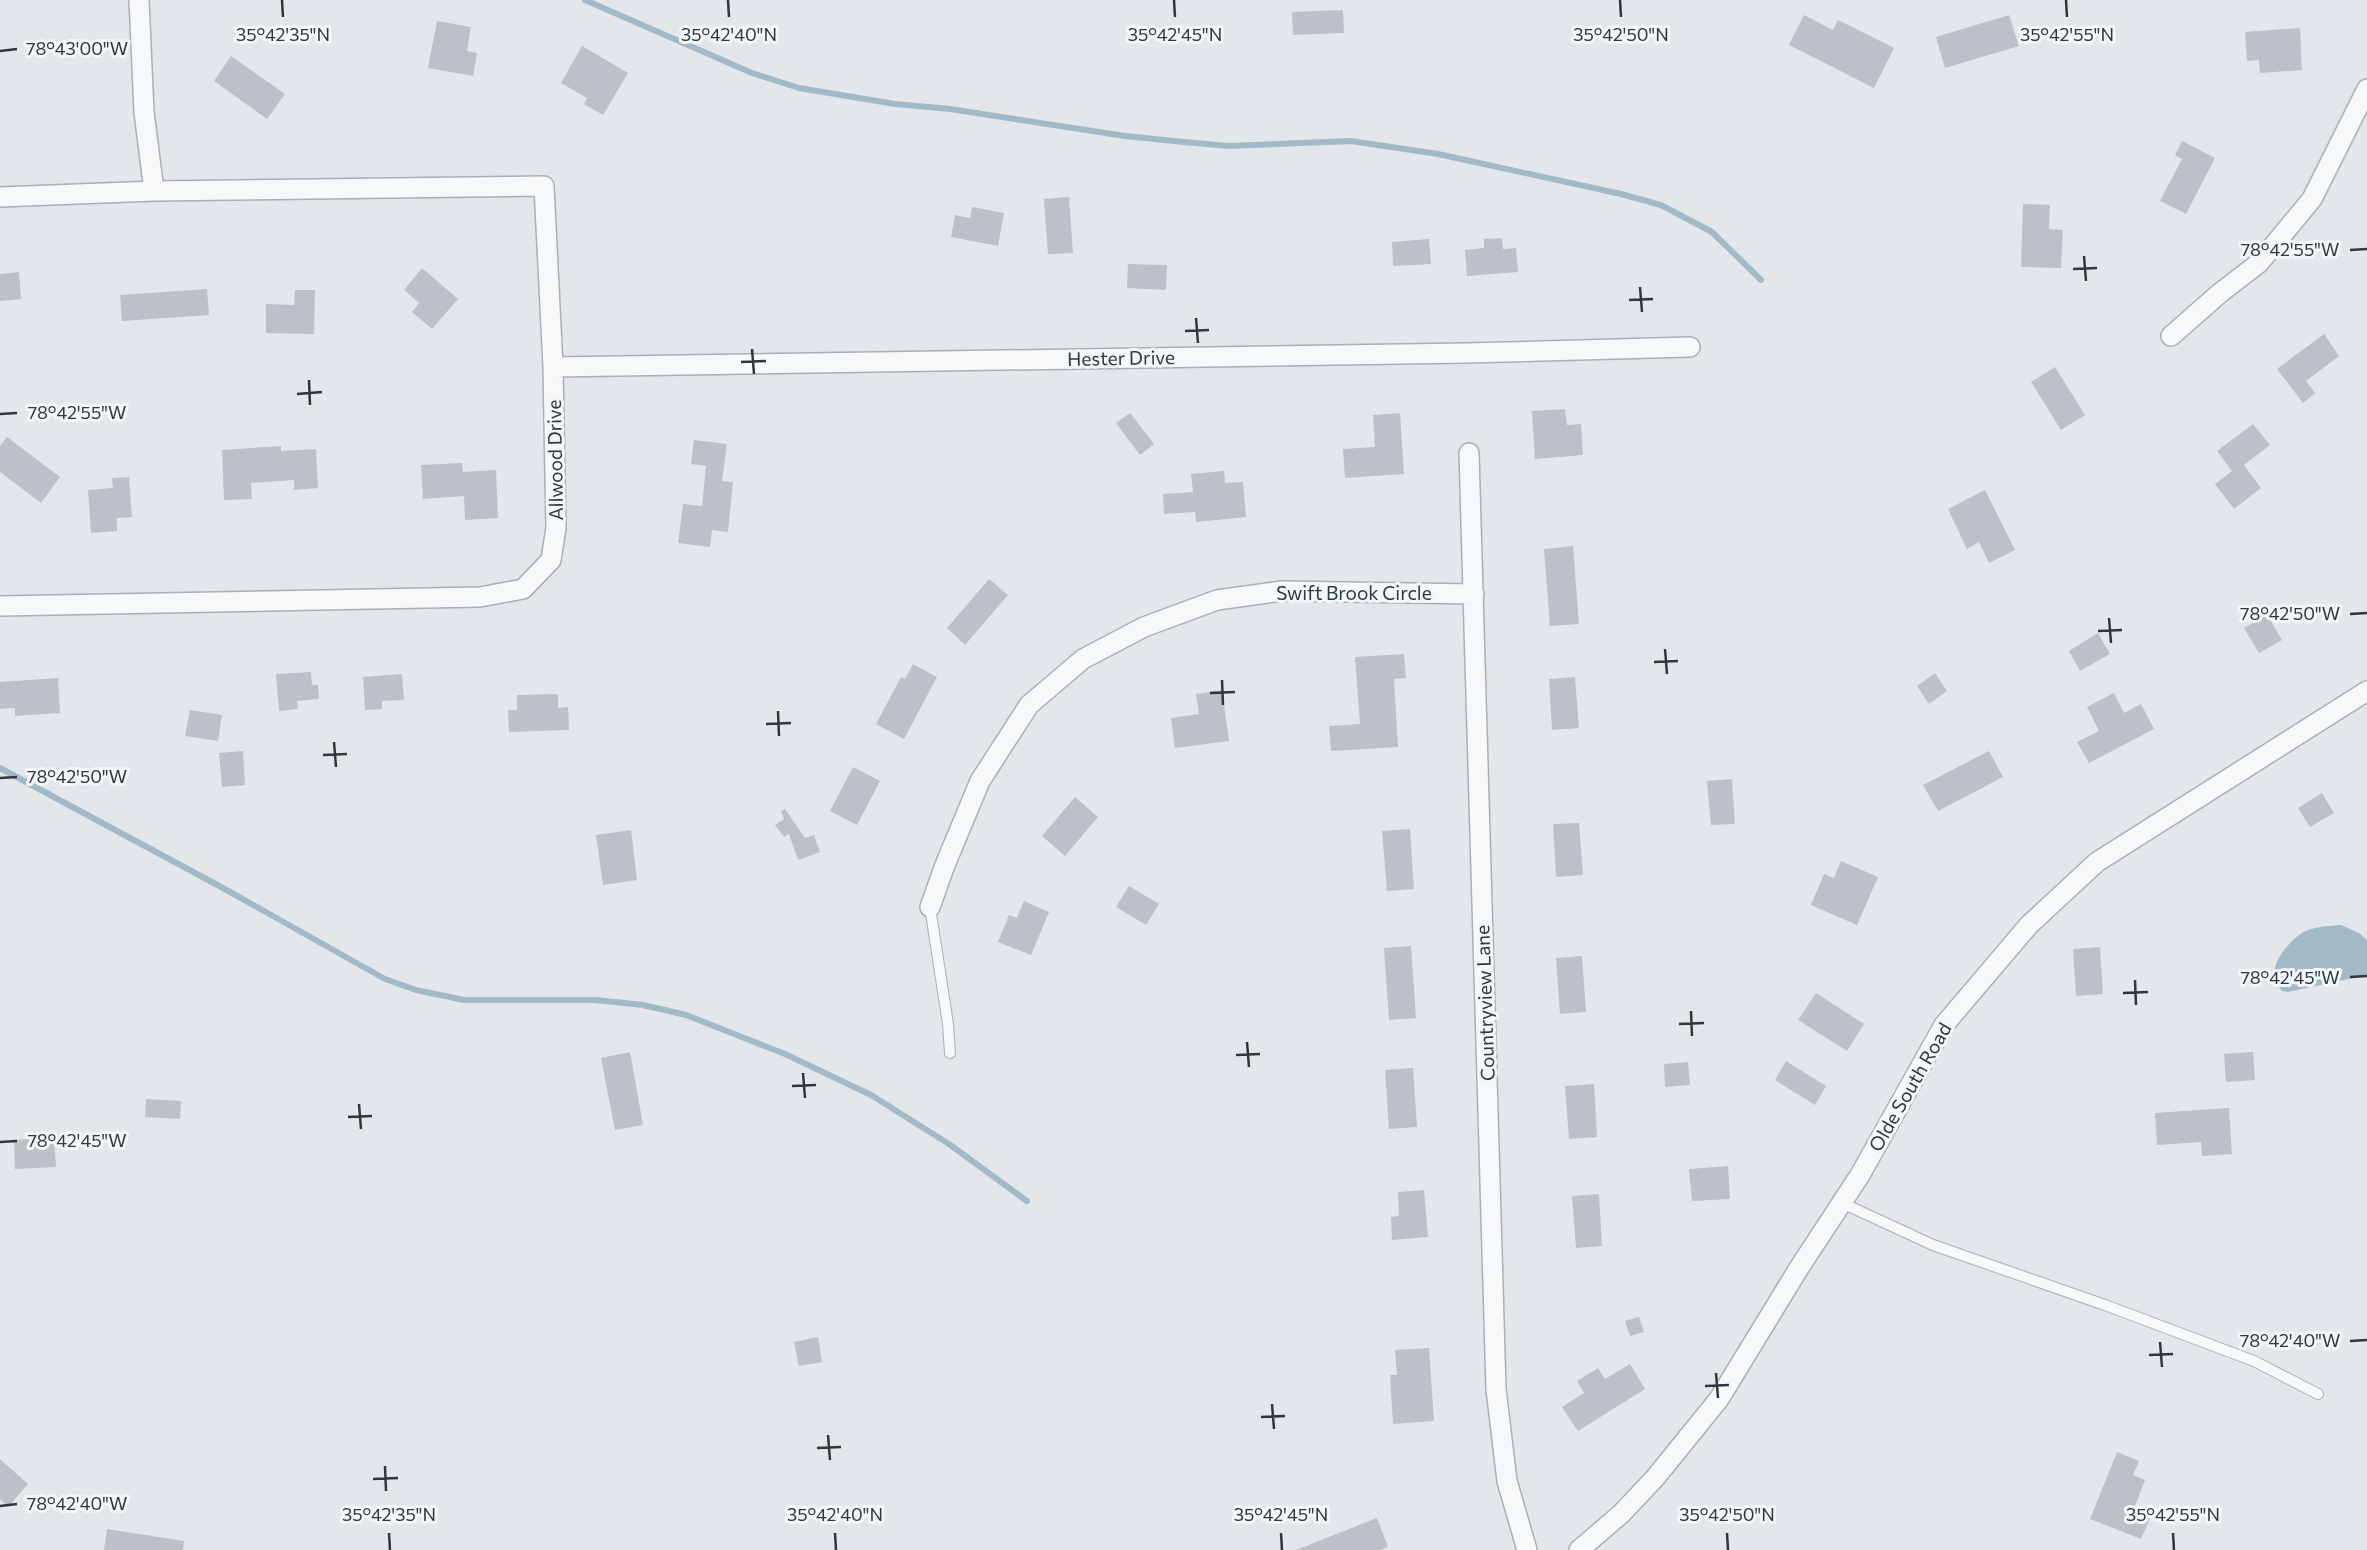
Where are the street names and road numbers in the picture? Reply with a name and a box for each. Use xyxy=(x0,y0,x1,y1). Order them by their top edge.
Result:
street label: Hester Drive xyxy=(1067,345,1175,370)
street label: Allwood Drive xyxy=(542,399,567,521)
street label: Swift Brook Circle xyxy=(1276,581,1432,604)
street label: Countryview Lane xyxy=(1470,925,1499,1081)
street label: Olde South Road xyxy=(1863,1018,1956,1155)

